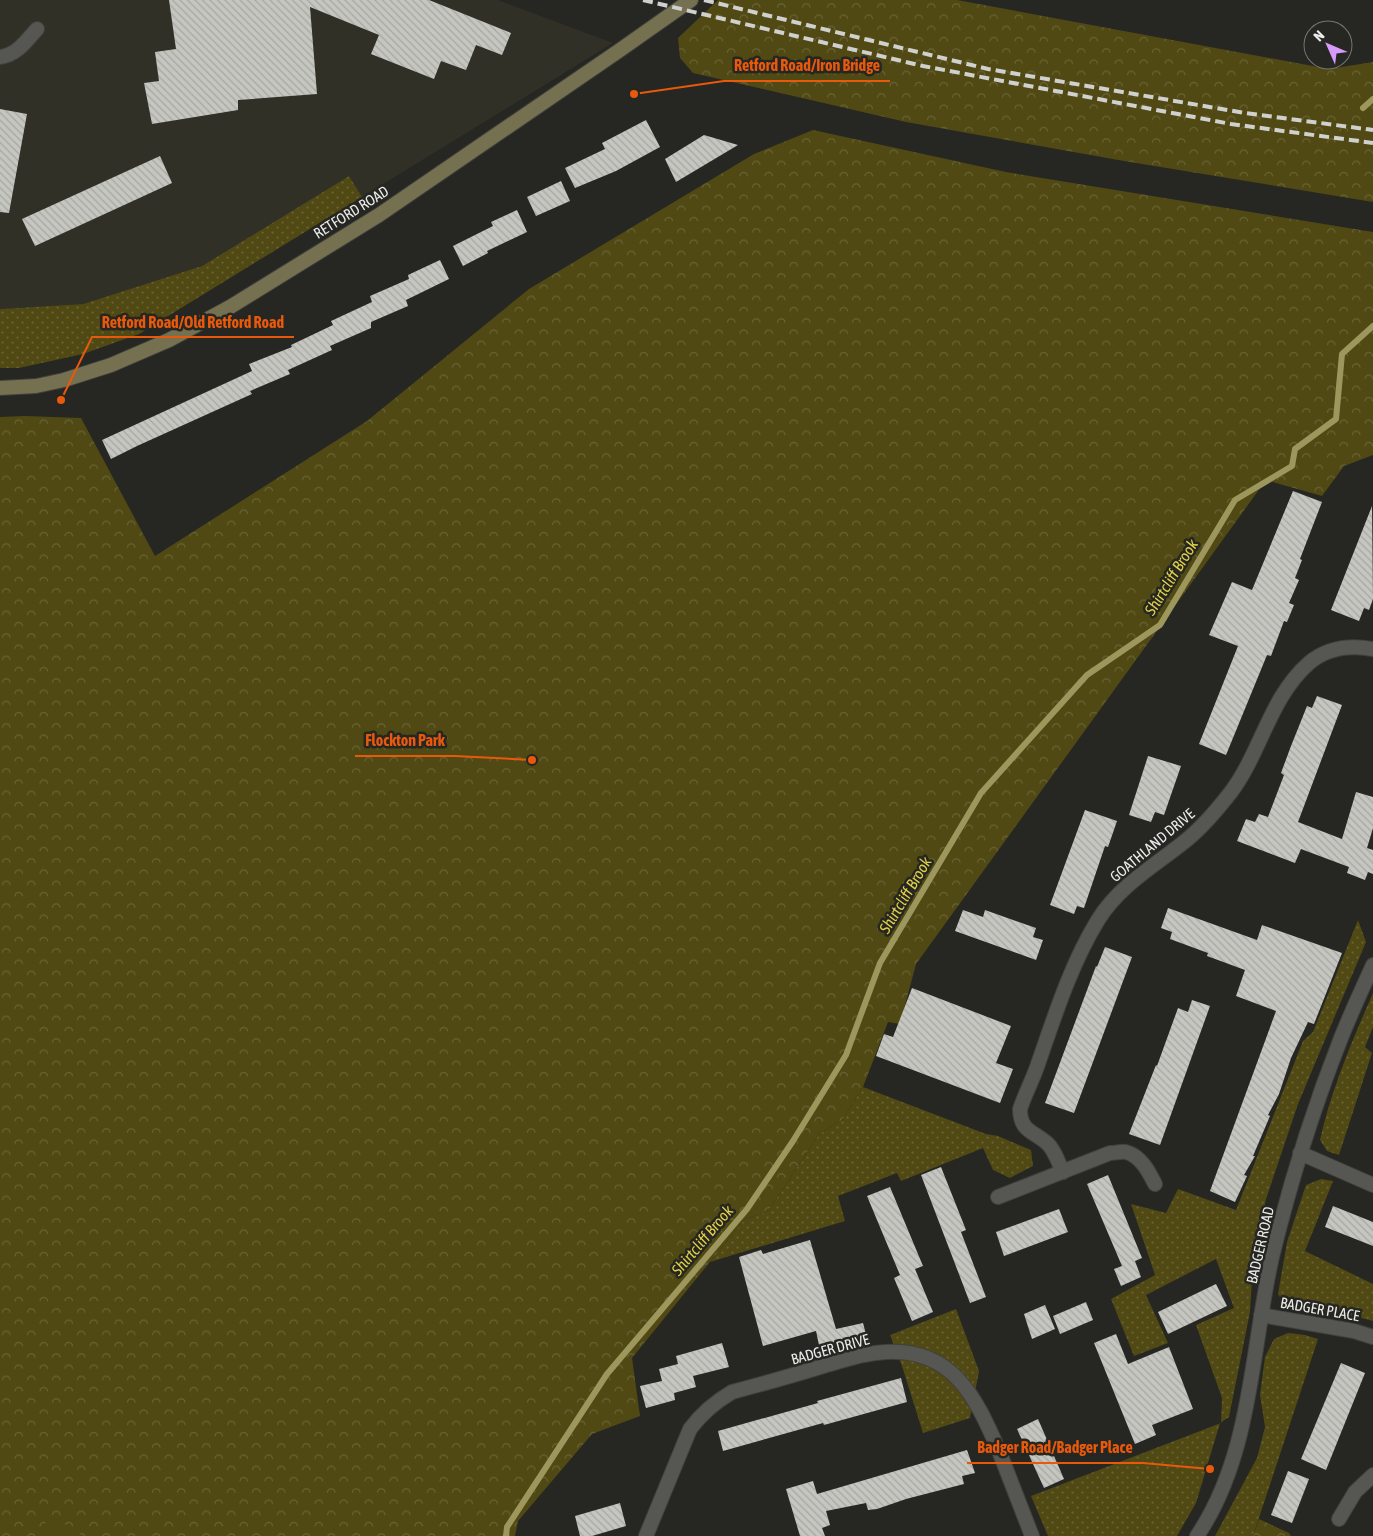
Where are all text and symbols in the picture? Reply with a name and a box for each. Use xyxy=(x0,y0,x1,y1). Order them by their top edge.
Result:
north arrow xyxy=(1303,20,1353,70)
text: N xyxy=(1310,27,1327,44)
callout: Retford Road/Iron Bridge xyxy=(724,50,890,81)
text: Retford Road/Iron Bridge xyxy=(734,56,880,74)
street label: RETFORD ROAD xyxy=(310,182,392,242)
callout: Retford Road/Old Retford Road xyxy=(92,306,294,337)
text: Retford Road/Old Retford Road xyxy=(102,313,285,331)
water label: Shirtcliff Brook xyxy=(1140,535,1202,619)
callout: Flockton Park xyxy=(355,725,455,756)
text: Flockton Park xyxy=(365,731,446,749)
street label: GOATHLAND DRIVE xyxy=(1106,804,1198,885)
water label: Shirtcliff Brook xyxy=(875,853,935,937)
water label: Shirtcliff Brook xyxy=(667,1201,737,1279)
street label: BADGER ROAD xyxy=(1243,1205,1277,1285)
street label: BADGER PLACE xyxy=(1279,1294,1362,1324)
street label: BADGER DRIVE xyxy=(789,1330,872,1368)
callout: Badger Road/Badger Place xyxy=(967,1432,1143,1463)
text: Badger Road/Badger Place xyxy=(977,1438,1133,1456)

